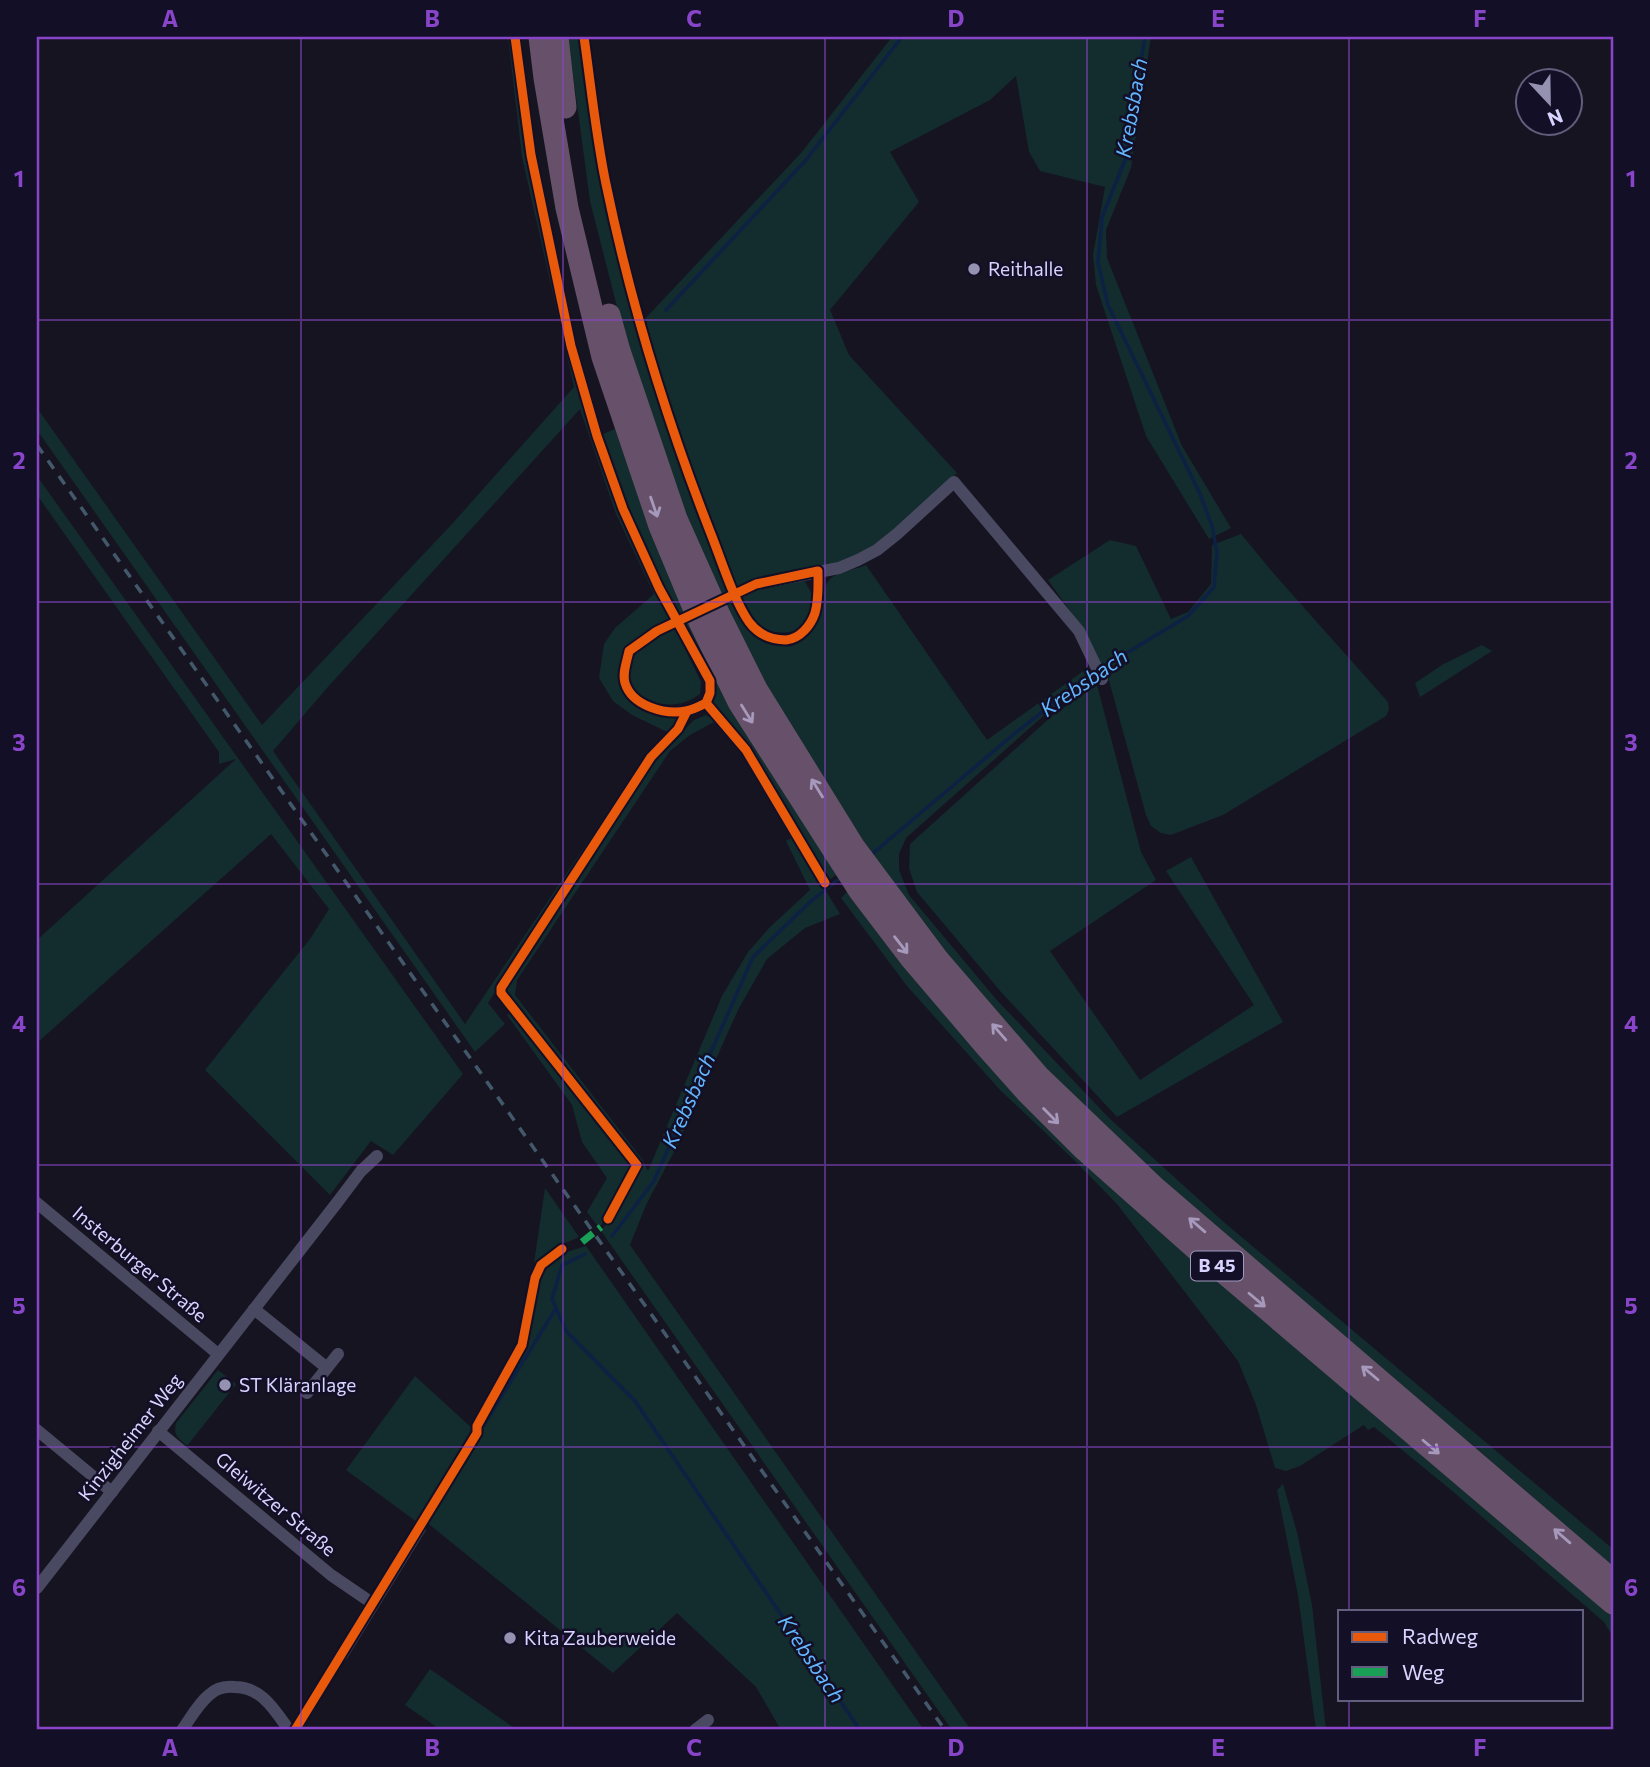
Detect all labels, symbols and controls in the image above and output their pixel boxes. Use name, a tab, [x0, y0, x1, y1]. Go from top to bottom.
text: A	[162, 4, 179, 32]
text: B	[424, 4, 440, 32]
text: C	[686, 4, 702, 32]
text: D	[948, 4, 965, 32]
text: E	[1211, 4, 1225, 32]
text: F	[1473, 4, 1487, 32]
water label: Krebsbach	[1109, 56, 1152, 160]
north arrow	[1514, 66, 1584, 136]
text: N	[1545, 105, 1566, 132]
text: 1	[14, 164, 24, 192]
text: 1	[1626, 164, 1636, 192]
place label: Reithalle	[988, 257, 1063, 280]
marker: Reithalle	[966, 261, 982, 277]
text: 2	[12, 446, 26, 474]
text: 2	[1624, 446, 1638, 474]
one-way arrow	[648, 495, 661, 517]
water label: Krebsbach	[1035, 643, 1132, 721]
one-way arrow	[739, 704, 754, 723]
text: 3	[12, 728, 26, 756]
text: 3	[1624, 728, 1638, 756]
one-way arrow	[810, 779, 824, 799]
one-way arrow	[894, 936, 909, 954]
text: 4	[12, 1009, 26, 1037]
text: 4	[1624, 1009, 1638, 1037]
one-way arrow	[991, 1024, 1007, 1042]
water label: Krebsbach	[656, 1049, 720, 1152]
one-way arrow	[1042, 1108, 1059, 1125]
street label: Insterburger Straße	[68, 1201, 212, 1327]
one-way arrow	[1188, 1217, 1206, 1233]
road number: B 45	[1191, 1252, 1243, 1280]
text: 5	[12, 1291, 26, 1319]
text: 5	[1624, 1291, 1638, 1319]
one-way arrow	[1248, 1292, 1266, 1308]
one-way arrow	[1361, 1365, 1379, 1381]
street label: Kinzigheimer Weg	[73, 1368, 186, 1505]
place label: ST Kläranlage	[239, 1373, 356, 1396]
marker: ST Kläranlage	[217, 1377, 233, 1393]
one-way arrow	[1422, 1439, 1440, 1455]
street label: Gleiwitzer Straße	[212, 1447, 341, 1561]
one-way arrow	[1553, 1528, 1571, 1544]
text: 6	[12, 1573, 26, 1601]
text: 6	[1624, 1573, 1638, 1601]
water label: Krebsbach	[774, 1609, 851, 1707]
legend	[1338, 1610, 1584, 1700]
text: Radweg	[1402, 1623, 1478, 1648]
place label: Kita Zauberweide	[524, 1626, 676, 1649]
marker: Kita Zauberweide	[502, 1630, 518, 1646]
text: Weg	[1402, 1659, 1444, 1684]
text: A	[162, 1733, 179, 1761]
text: B	[424, 1733, 440, 1761]
text: C	[686, 1733, 702, 1761]
text: D	[948, 1733, 965, 1761]
text: E	[1211, 1733, 1225, 1761]
text: F	[1473, 1733, 1487, 1761]

